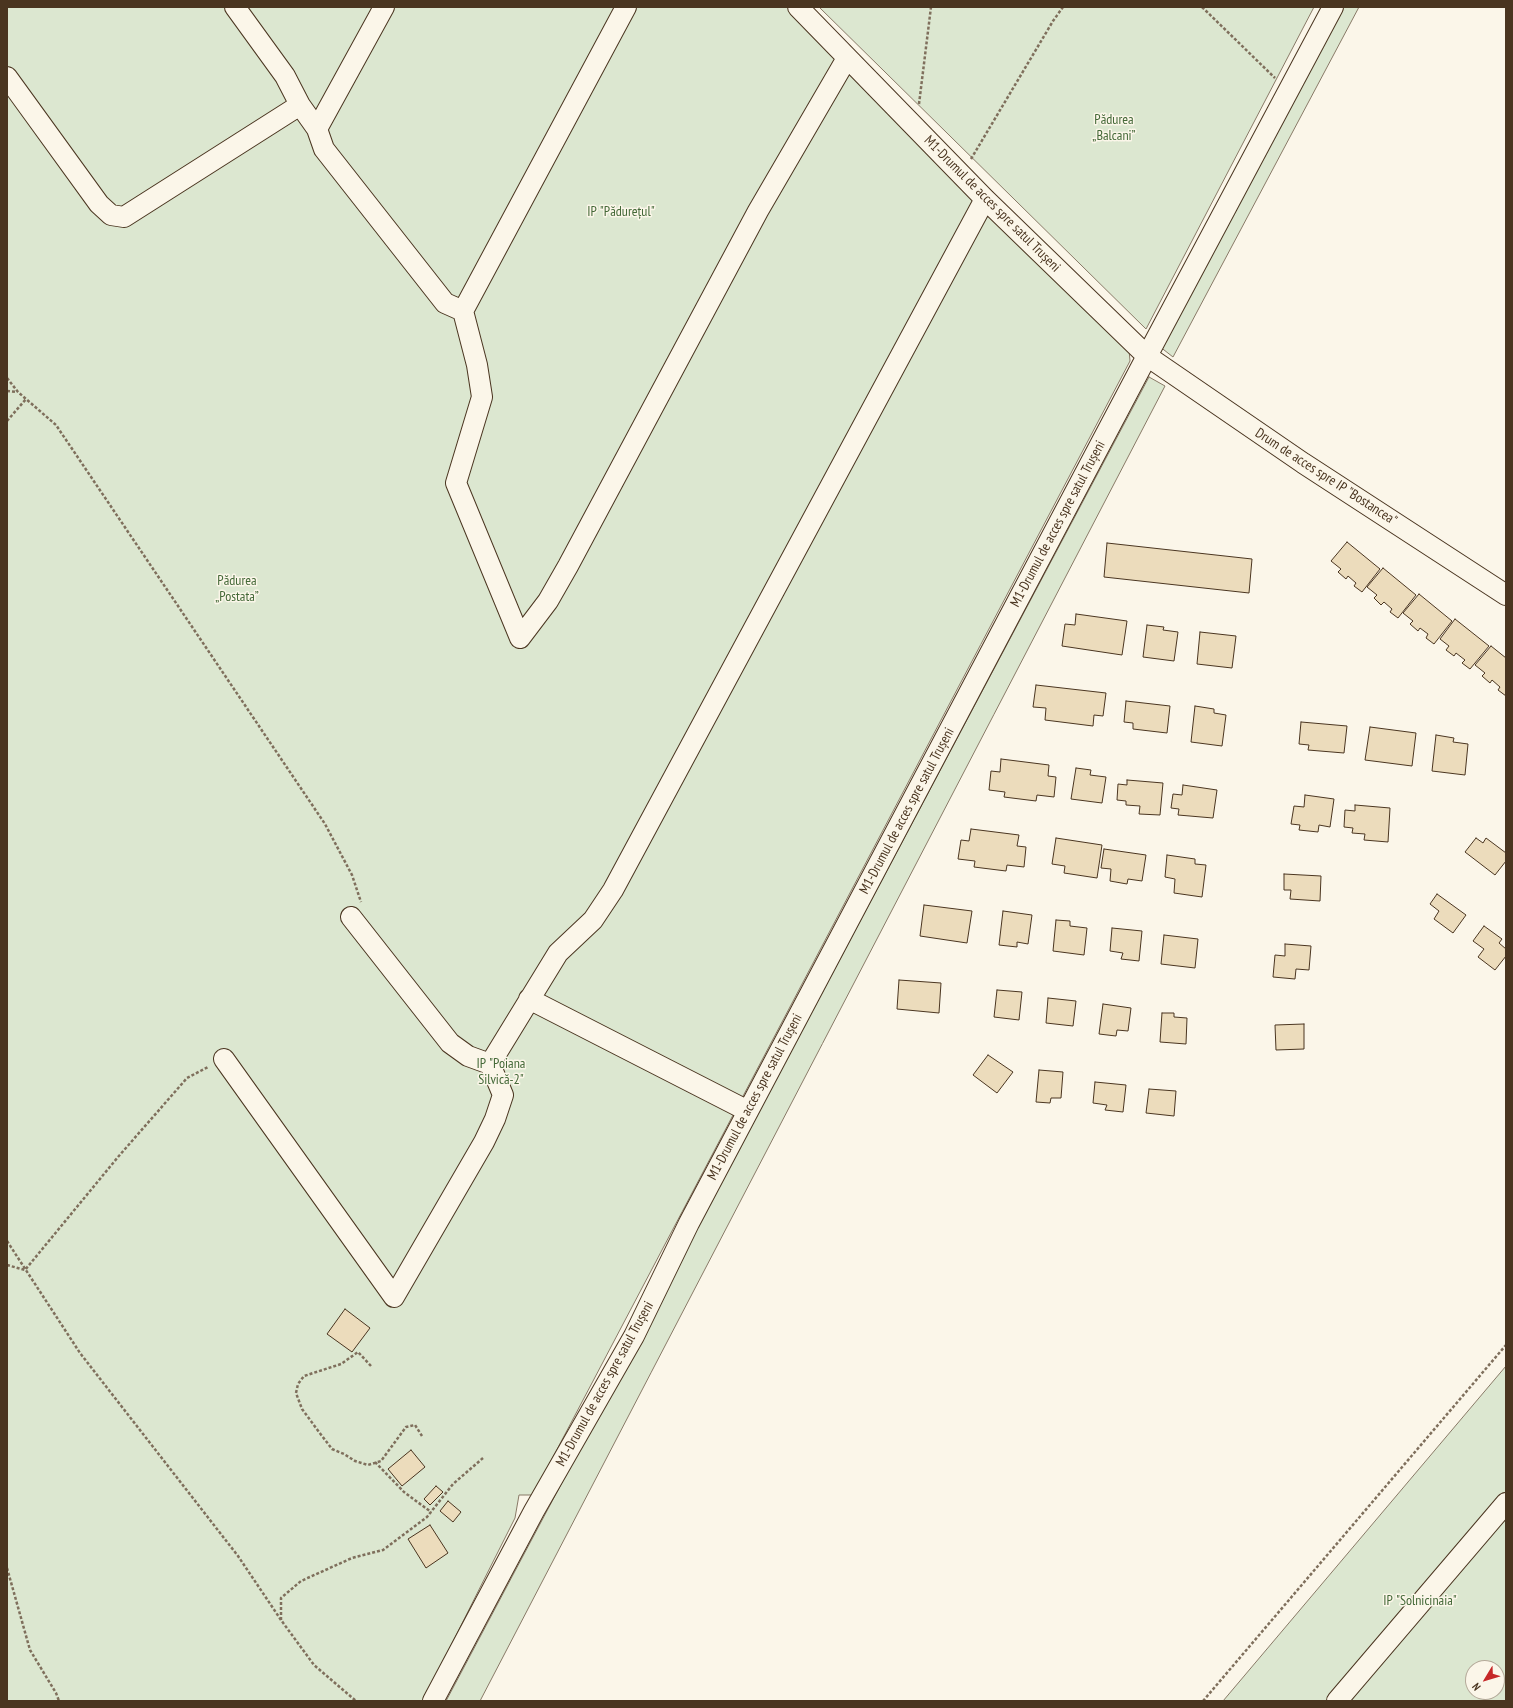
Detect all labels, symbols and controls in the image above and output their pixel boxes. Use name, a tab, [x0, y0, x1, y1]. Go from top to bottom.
park label: Pădurea „Balcani”	[1092, 112, 1136, 144]
street label: M1-Drumul de acces spre satul Trușeni	[920, 132, 1064, 276]
park label: IP "Pădurețul"	[587, 204, 655, 220]
street label: Drum de acces spre IP "Bostancea"	[1252, 425, 1400, 529]
street label: M1-Drumul de acces spre satul Trușeni	[1007, 438, 1109, 610]
park label: Pădurea „Postata”	[215, 573, 259, 606]
street label: M1-Drumul de acces spre satul Trușeni	[856, 725, 958, 897]
street label: M1-Drumul de acces spre satul Trușeni	[704, 1011, 806, 1183]
park label: IP "Poiana Silvică-2"	[477, 1056, 525, 1088]
street label: M1-Drumul de acces spre satul Trușeni	[553, 1299, 657, 1469]
park label: IP "Solnicinaia"	[1383, 1593, 1457, 1609]
north arrow	[1465, 1660, 1505, 1700]
text: N	[1469, 1680, 1484, 1693]

